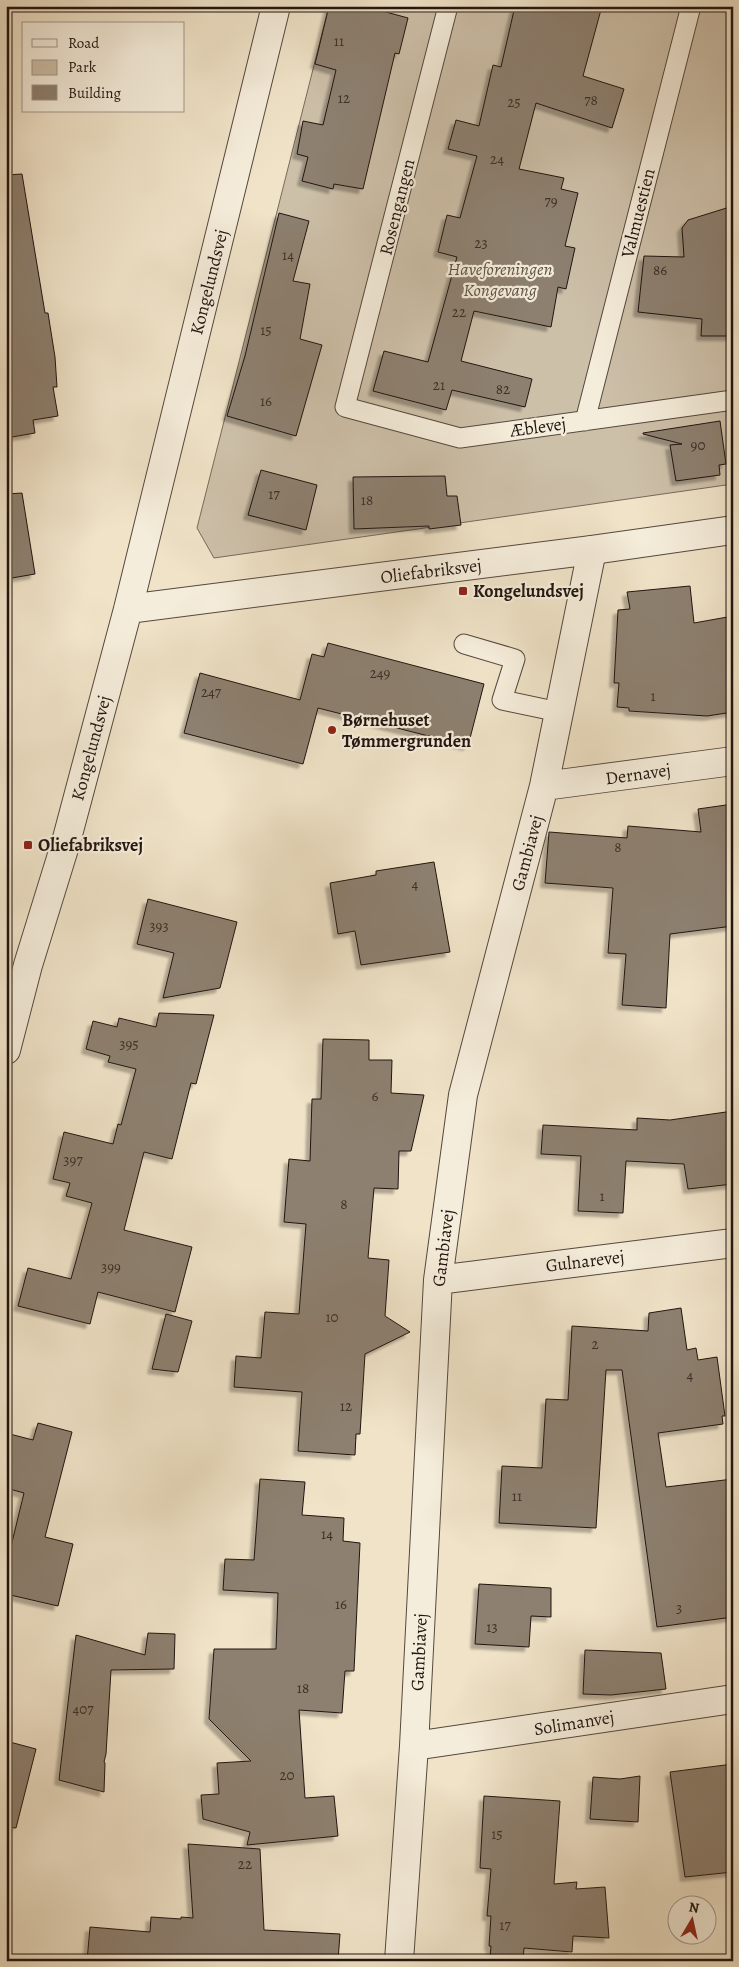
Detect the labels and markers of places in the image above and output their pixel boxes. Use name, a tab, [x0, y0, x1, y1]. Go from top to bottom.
place label: Kongelundsvej	[473, 579, 584, 603]
marker: Kongelundsvej	[457, 585, 469, 597]
place label: Børnehuset Tømmergrunden	[342, 708, 471, 753]
marker: Børnehuset Tømmergrunden	[326, 724, 338, 736]
place label: Oliefabriksvej	[38, 833, 143, 857]
marker: Oliefabriksvej	[22, 839, 34, 851]

